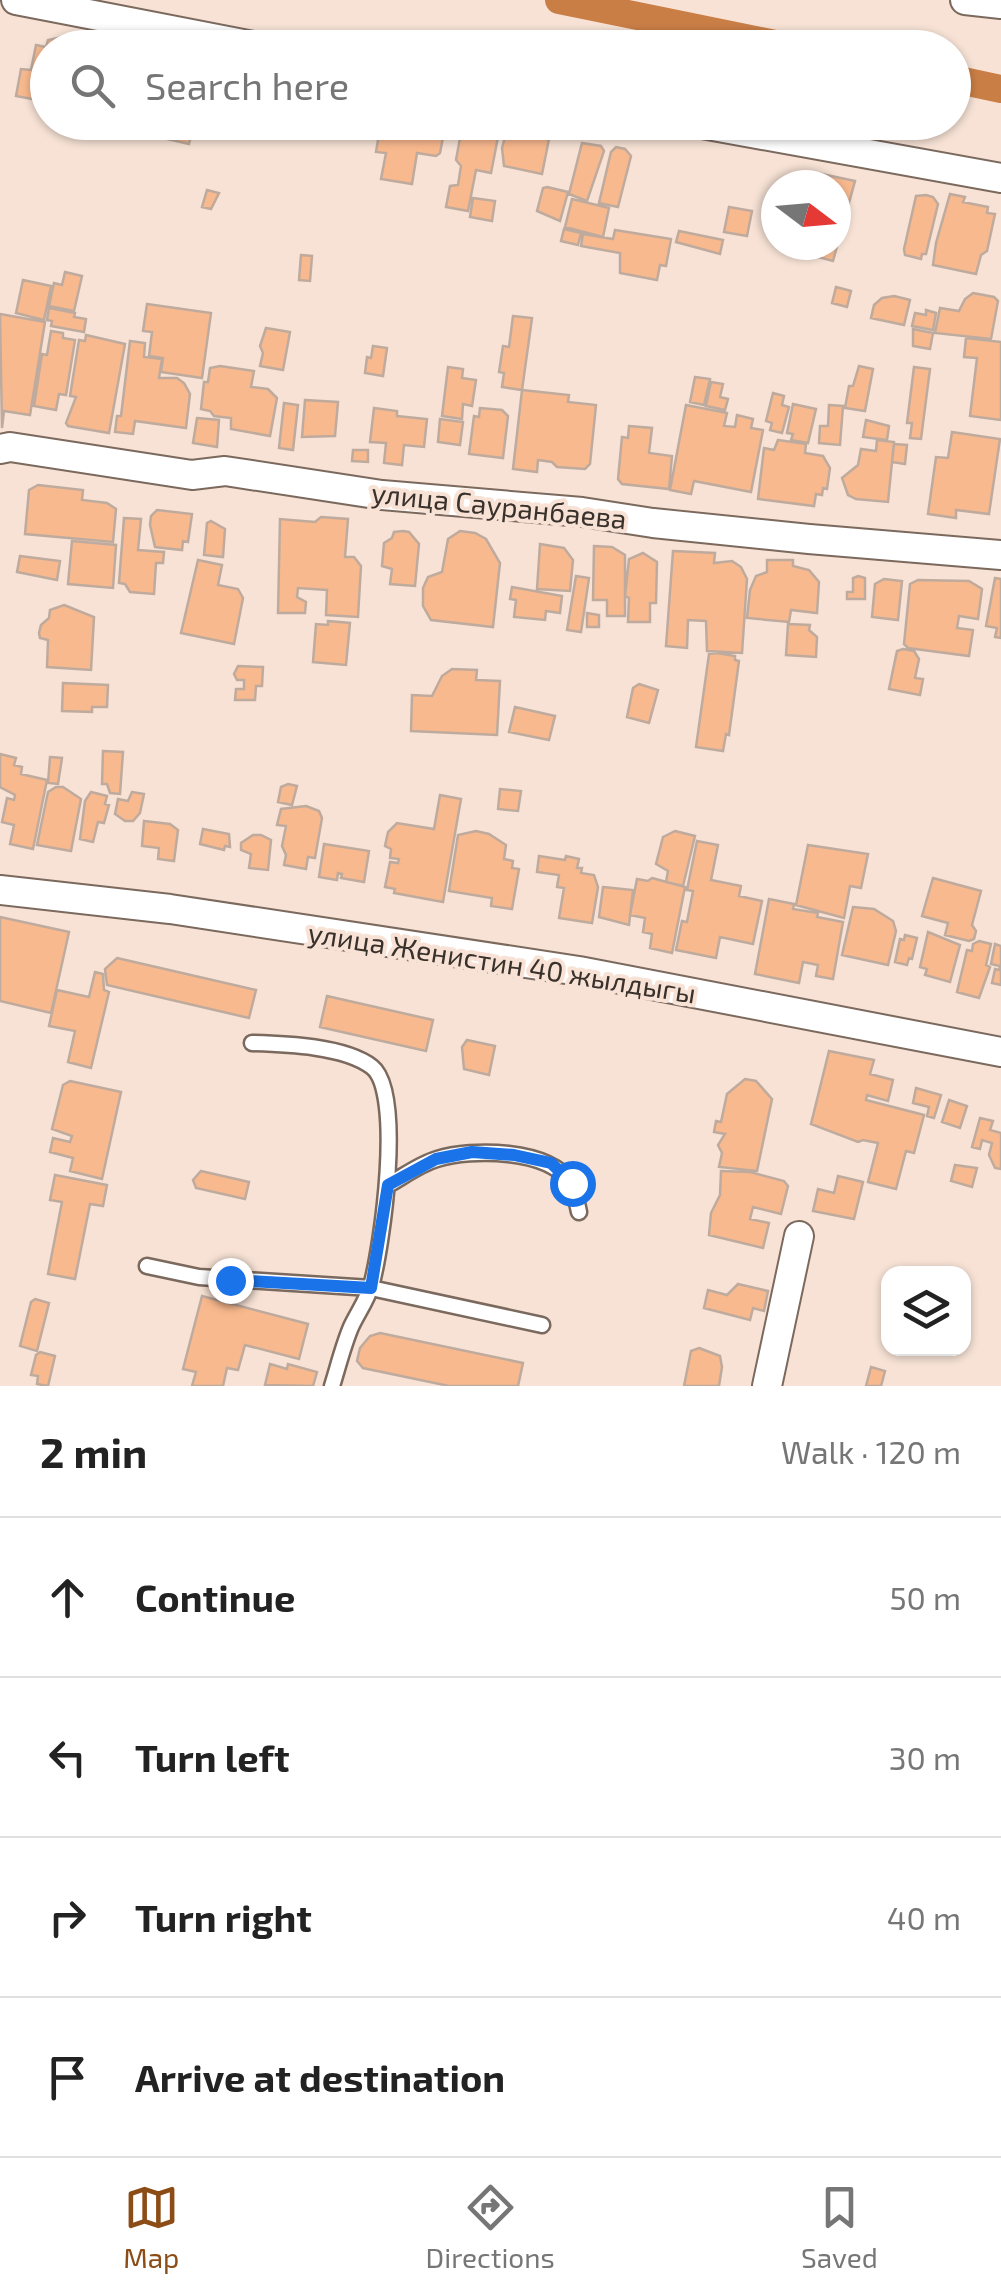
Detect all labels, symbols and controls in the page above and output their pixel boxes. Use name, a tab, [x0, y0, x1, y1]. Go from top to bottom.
search box	[30, 30, 971, 140]
icon: search	[65, 58, 120, 113]
text: Search here	[145, 62, 349, 108]
north arrow	[761, 170, 851, 260]
street label: улица Сауранбаева	[370, 475, 628, 535]
street label: улица Женистин 40 жылдыгы	[306, 915, 698, 1009]
route start	[550, 1161, 596, 1207]
route end	[208, 1258, 254, 1304]
map controls	[881, 1266, 971, 1356]
button: layers	[881, 1266, 971, 1356]
text: 2 min	[40, 1426, 147, 1476]
text: Walk · 120 m	[781, 1432, 961, 1470]
icon: ahead	[40, 1570, 95, 1625]
text: Continue	[135, 1574, 295, 1620]
text: 50 m	[889, 1578, 961, 1616]
icon: left	[40, 1730, 95, 1785]
text: Turn left	[135, 1734, 290, 1780]
text: 30 m	[889, 1738, 961, 1776]
icon: right	[40, 1890, 95, 1945]
text: Turn right	[135, 1894, 312, 1940]
text: 40 m	[887, 1898, 961, 1936]
icon: arrive	[40, 2050, 95, 2105]
text: Arrive at destination	[135, 2054, 505, 2100]
tab: Map	[123, 2180, 179, 2274]
tab: Directions	[426, 2180, 555, 2274]
tab: Saved	[801, 2180, 878, 2274]

